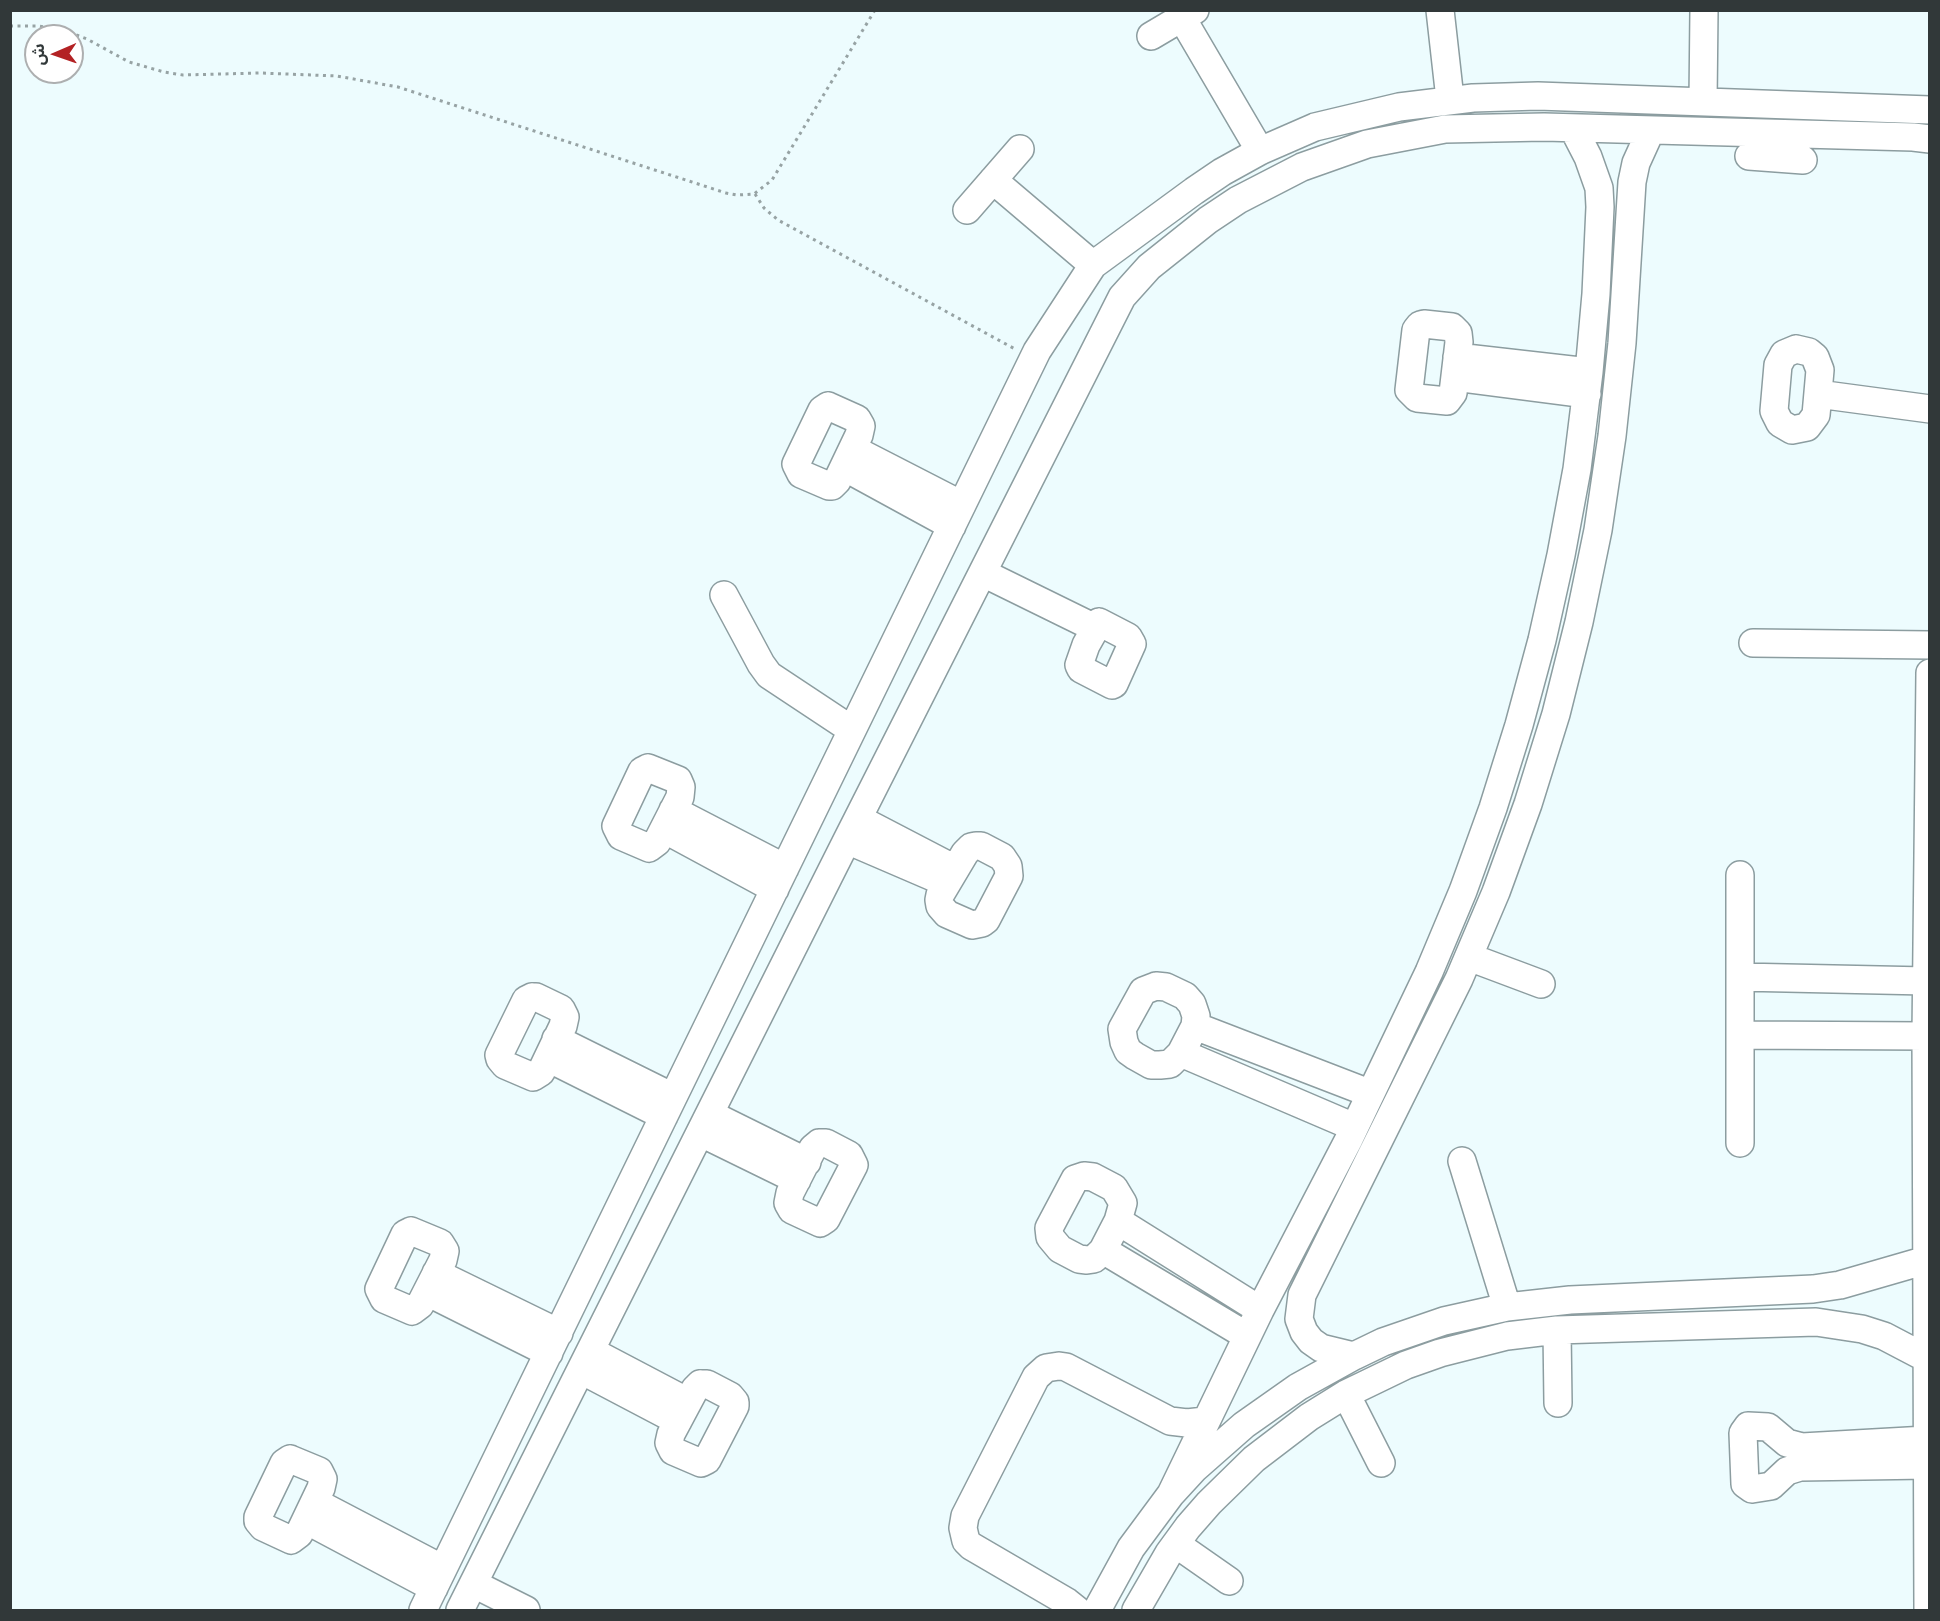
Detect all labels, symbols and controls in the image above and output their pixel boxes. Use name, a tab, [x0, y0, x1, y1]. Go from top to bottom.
north arrow	[24, 24, 84, 84]
text: ش	[27, 43, 49, 66]

